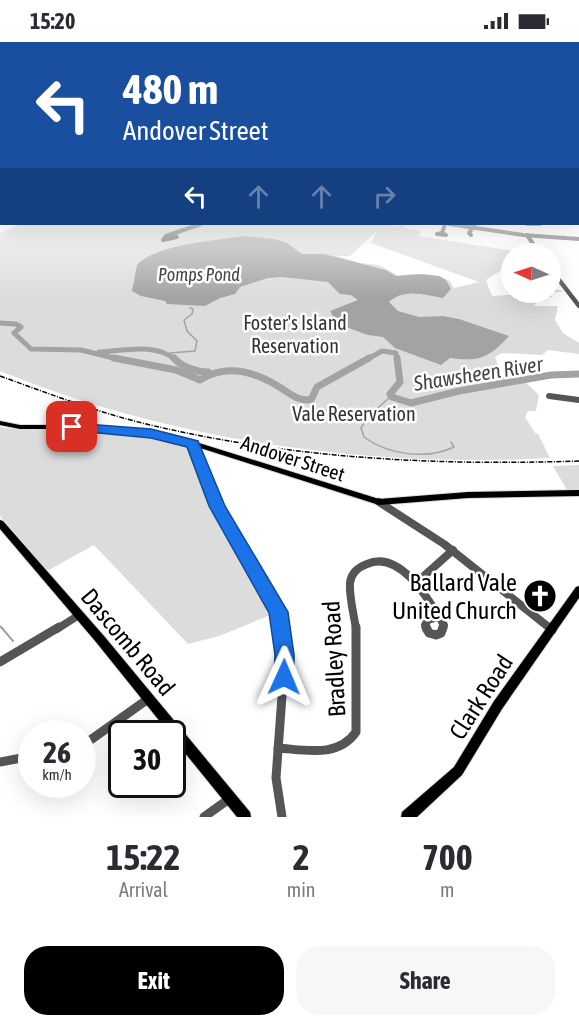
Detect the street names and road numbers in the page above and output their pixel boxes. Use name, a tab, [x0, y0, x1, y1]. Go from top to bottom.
street label: Andover Street	[238, 430, 348, 486]
street label: Dascomb Road	[76, 583, 180, 701]
street label: Bradley Road	[317, 600, 351, 718]
street label: Clark Road	[444, 650, 518, 744]

